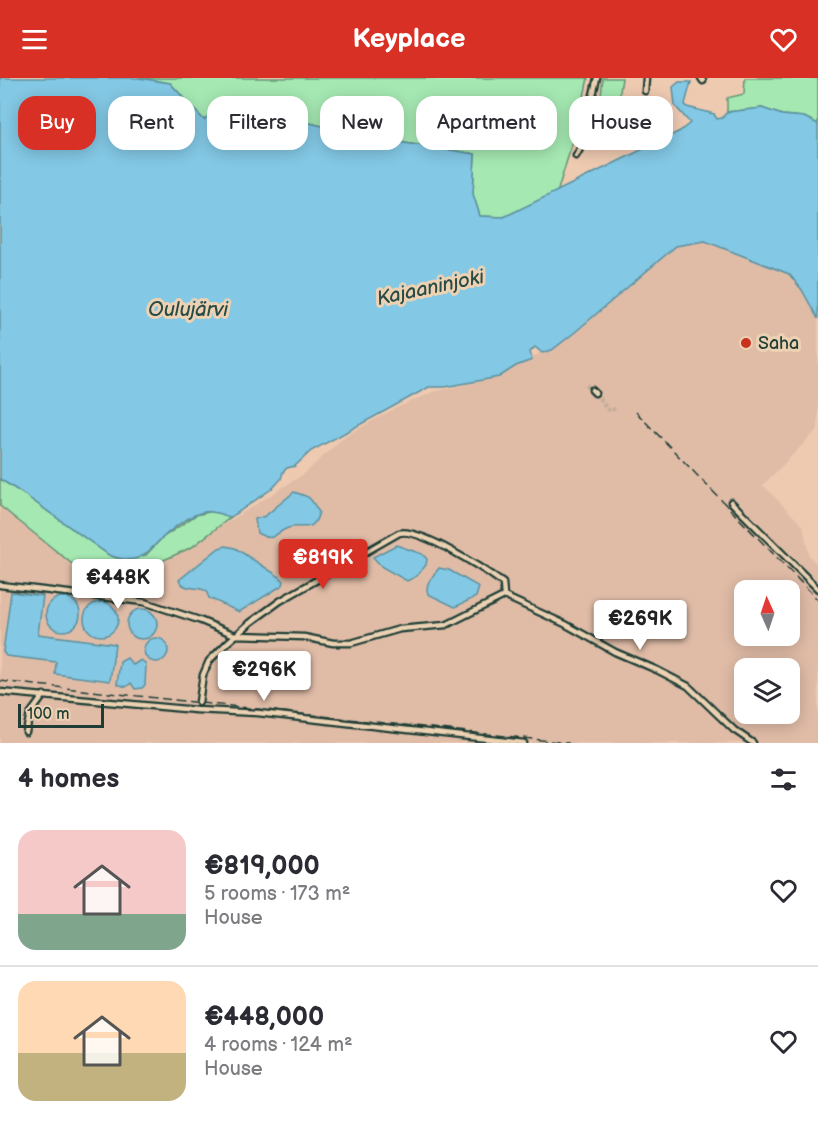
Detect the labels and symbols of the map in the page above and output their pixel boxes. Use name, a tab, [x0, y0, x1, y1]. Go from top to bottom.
water label: Kajaaninjoki	[374, 265, 487, 311]
water label: Oulujärvi	[148, 298, 229, 322]
place label: Saha	[758, 333, 799, 354]
marker: Saha	[739, 336, 753, 350]
pin: €819K	[281, 539, 365, 590]
pin: €448K	[76, 559, 160, 610]
north arrow	[734, 580, 800, 646]
pin: €269K	[598, 600, 682, 651]
pin: €296K	[222, 651, 306, 702]
scale bar	[18, 701, 104, 728]

